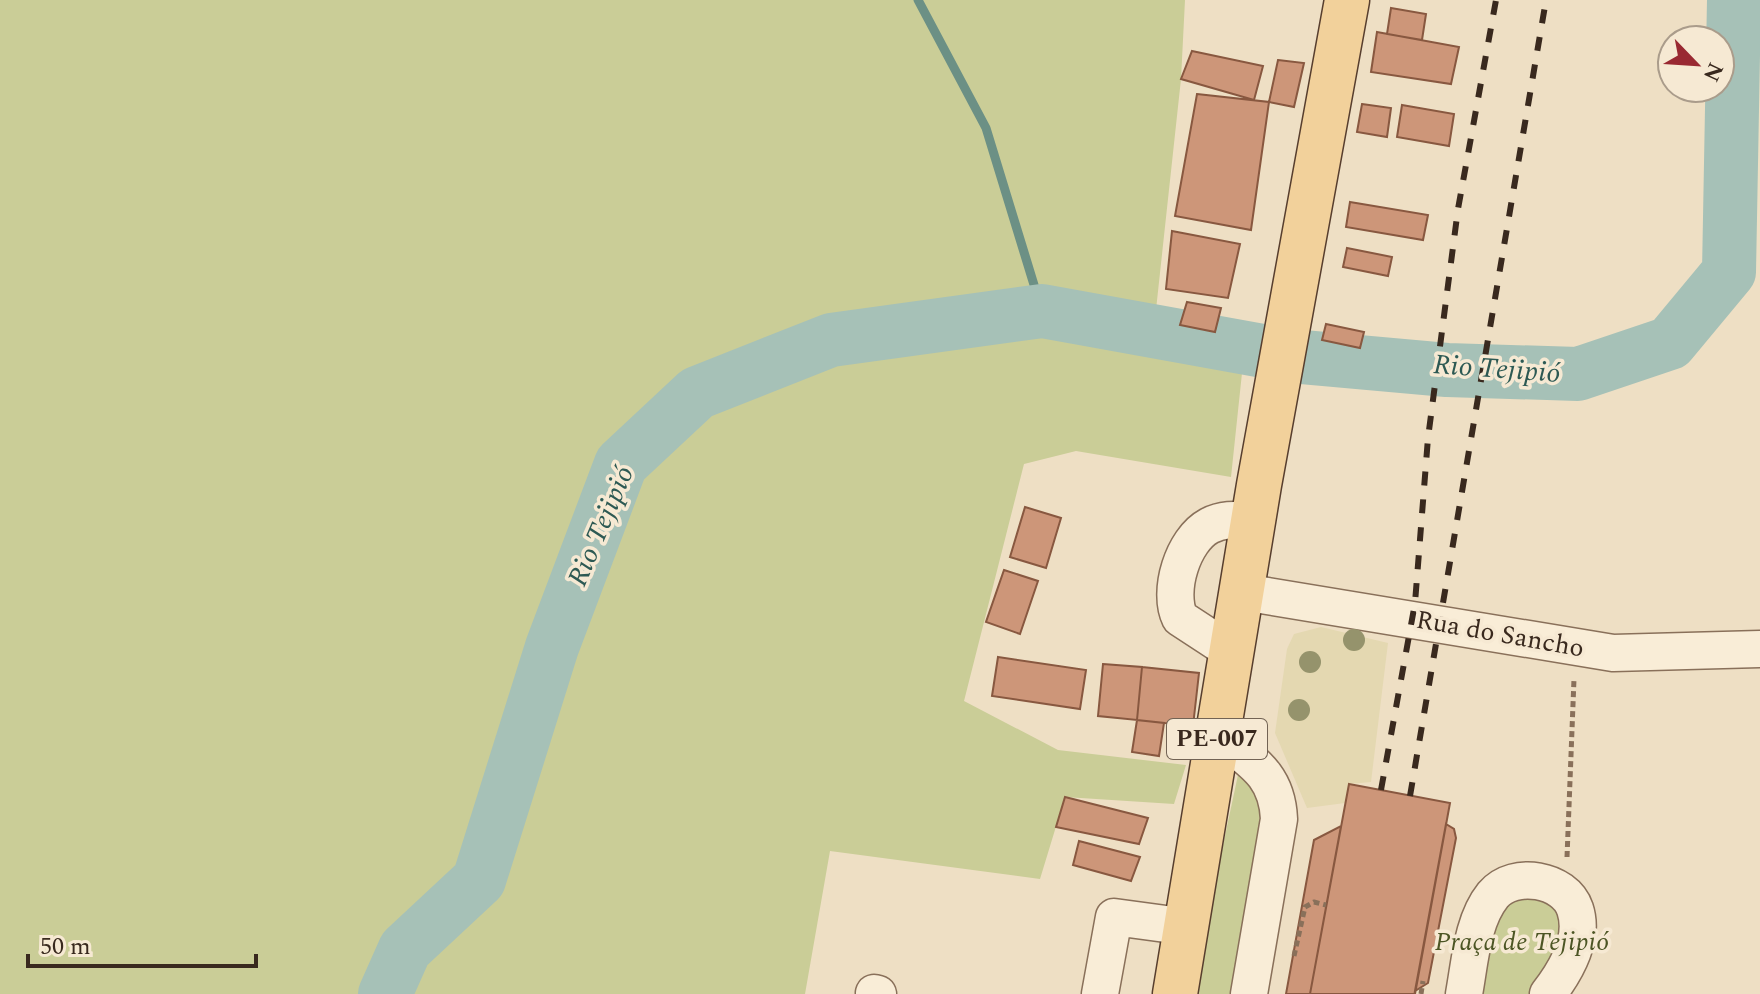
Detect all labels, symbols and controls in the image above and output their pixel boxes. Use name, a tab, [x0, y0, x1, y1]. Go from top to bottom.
north arrow	[1656, 24, 1736, 104]
text: N	[1694, 57, 1732, 87]
water label: Rio Tejipió	[1432, 343, 1562, 395]
water label: Rio Tejipió	[556, 459, 646, 593]
street label: Rua do Sancho	[1413, 600, 1587, 668]
road number: PE-007	[1167, 719, 1267, 759]
scale bar	[28, 918, 256, 968]
park label: Praça de Tejipió	[1435, 922, 1609, 962]
text: 50 m	[40, 929, 91, 965]

